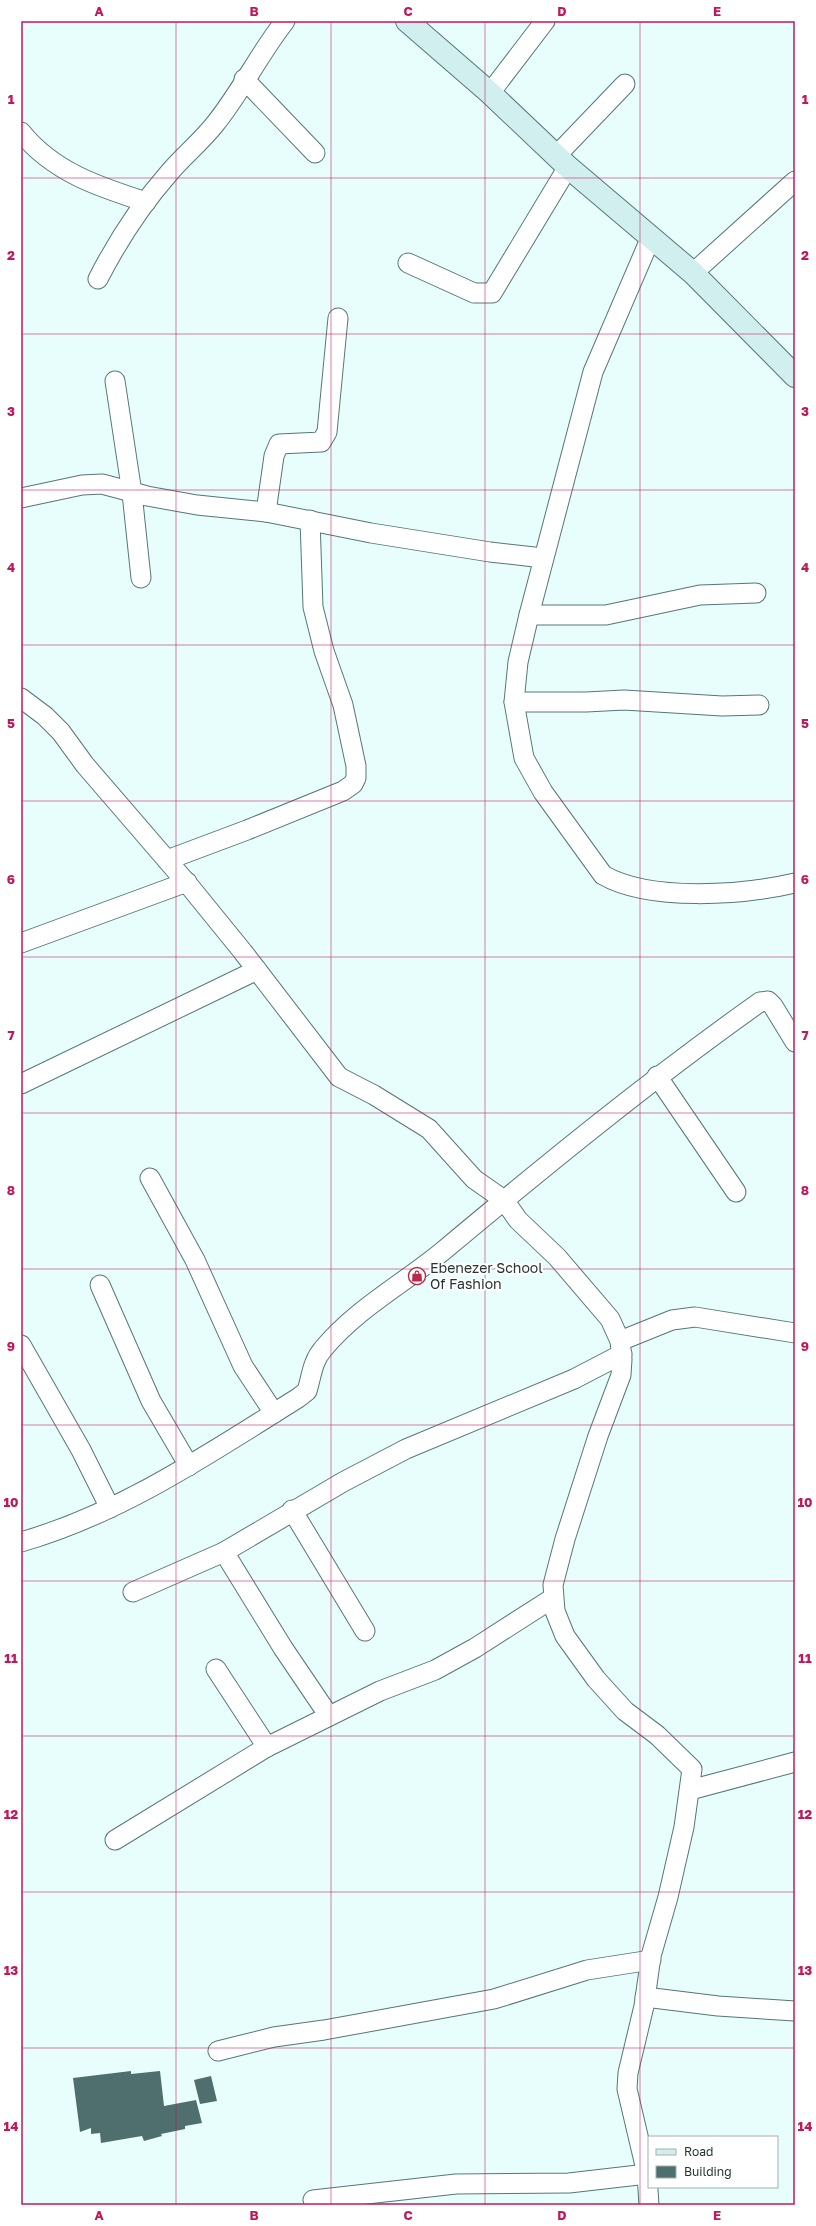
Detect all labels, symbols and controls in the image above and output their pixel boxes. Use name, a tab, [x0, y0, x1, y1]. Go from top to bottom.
text: A	[94, 3, 104, 19]
text: B	[249, 3, 259, 19]
text: C	[403, 3, 413, 19]
text: D	[557, 3, 567, 19]
text: E	[713, 3, 721, 19]
text: 1	[8, 91, 15, 107]
text: 1	[802, 91, 809, 107]
text: 2	[7, 247, 15, 263]
text: 2	[801, 247, 809, 263]
text: 3	[7, 403, 15, 419]
text: 3	[801, 403, 809, 419]
text: 4	[7, 559, 15, 575]
text: 4	[801, 559, 809, 575]
text: 5	[7, 715, 15, 731]
text: 5	[801, 715, 809, 731]
text: 6	[7, 871, 15, 887]
text: 6	[801, 871, 809, 887]
text: 7	[7, 1027, 15, 1043]
text: 7	[801, 1027, 809, 1043]
text: 8	[7, 1182, 15, 1198]
text: 8	[801, 1182, 809, 1198]
place label: Ebenezer School Of Fashion	[430, 1259, 543, 1292]
shop icon: Ebenezer School Of Fashion	[407, 1266, 427, 1286]
text: 9	[7, 1338, 15, 1354]
text: 9	[801, 1338, 809, 1354]
text: 10	[3, 1494, 19, 1510]
text: 10	[797, 1494, 813, 1510]
text: 11	[4, 1650, 18, 1666]
text: 11	[798, 1650, 812, 1666]
text: 12	[4, 1806, 18, 1822]
text: 12	[798, 1806, 812, 1822]
text: 13	[4, 1962, 18, 1978]
text: 13	[798, 1962, 812, 1978]
text: 14	[4, 2118, 18, 2134]
text: 14	[798, 2118, 812, 2134]
legend	[648, 2136, 778, 2188]
text: Road	[684, 2144, 713, 2159]
text: Building	[684, 2164, 732, 2179]
text: A	[94, 2207, 104, 2223]
text: B	[249, 2207, 259, 2223]
text: C	[403, 2207, 413, 2223]
text: D	[557, 2207, 567, 2223]
text: E	[713, 2207, 721, 2223]

